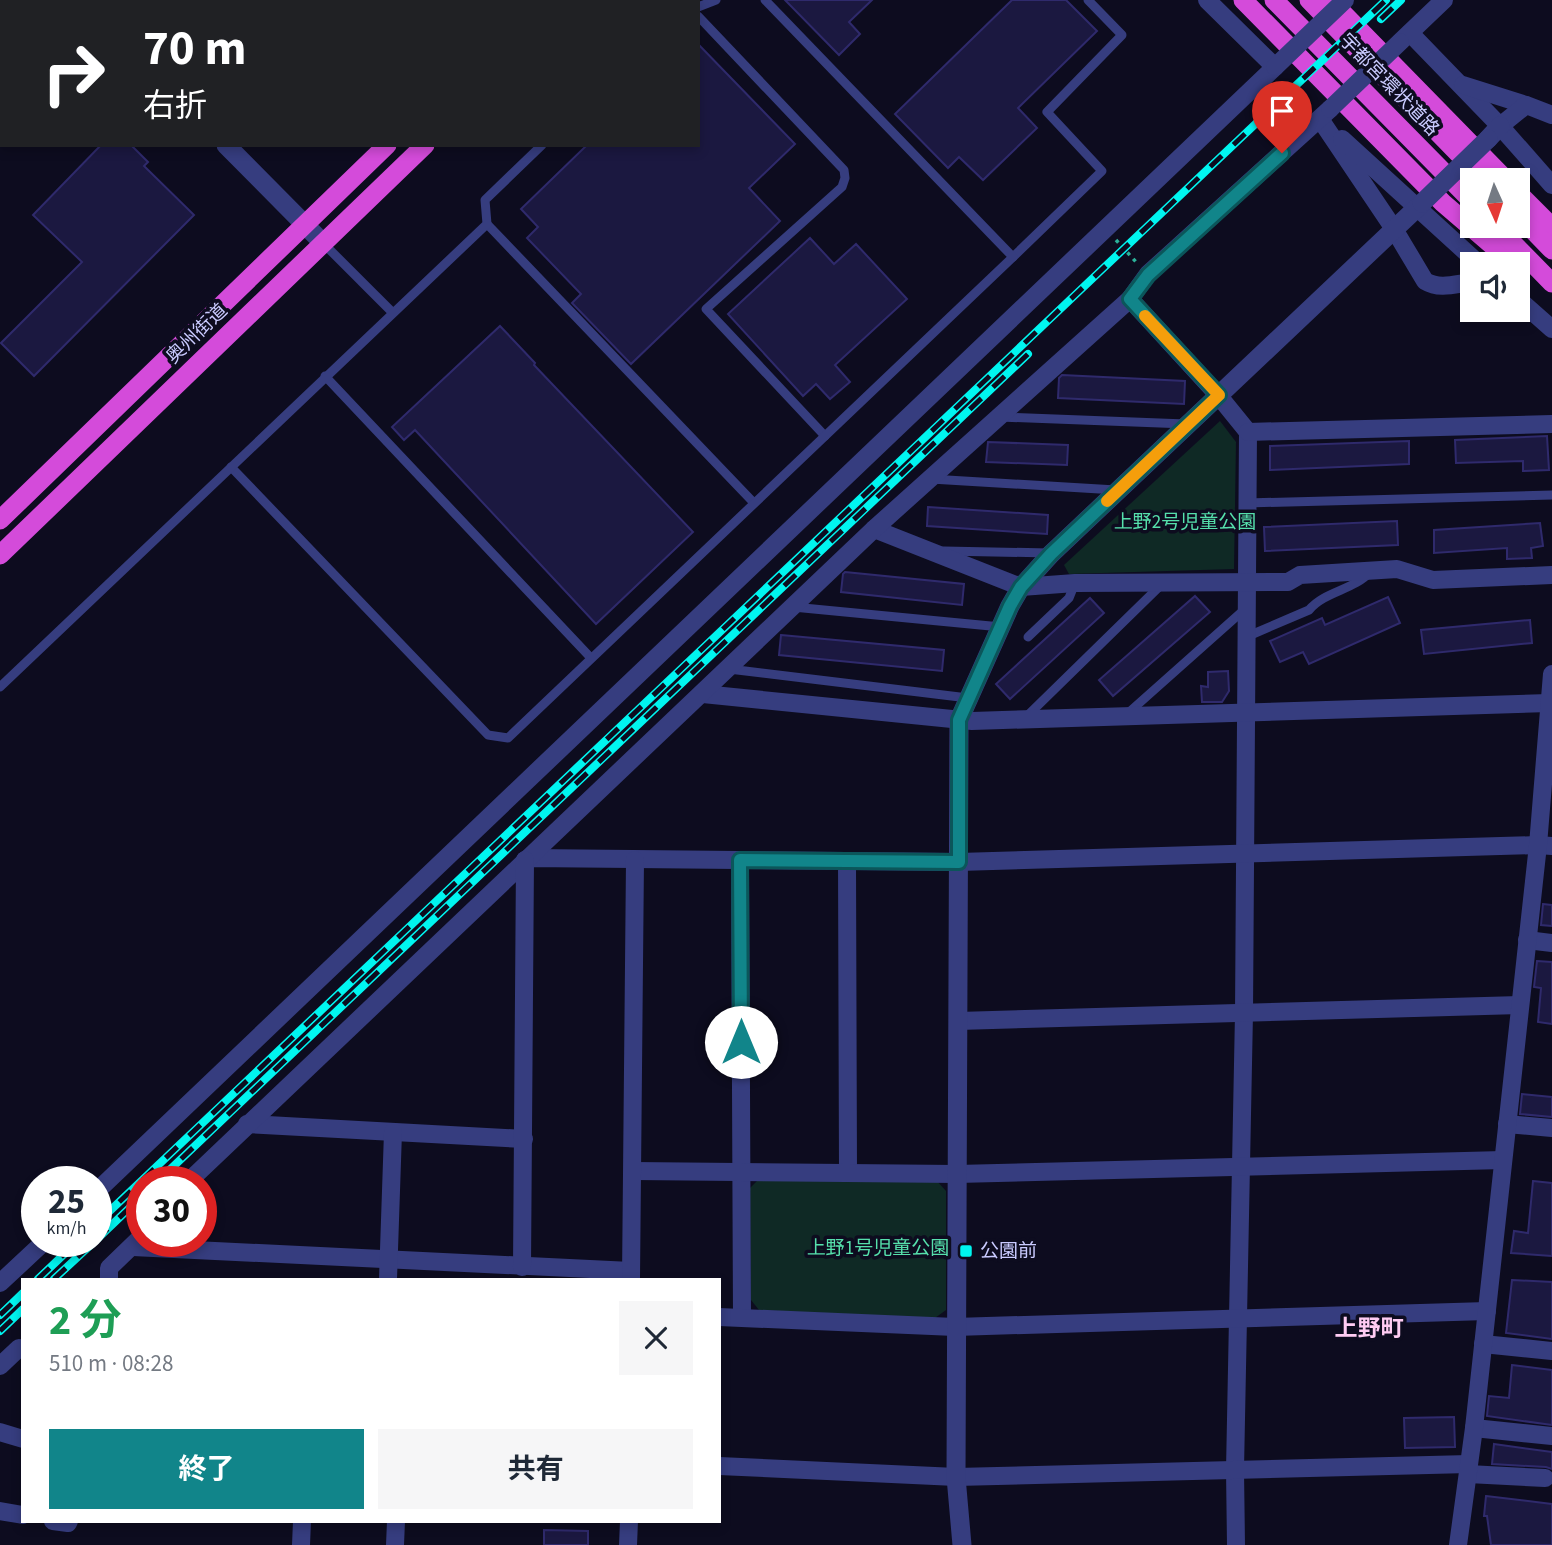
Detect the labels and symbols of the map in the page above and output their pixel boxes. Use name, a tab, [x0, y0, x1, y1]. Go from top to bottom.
street label: 宇都宮環状道路	[1333, 28, 1445, 142]
pin	[1252, 81, 1312, 153]
north arrow	[1460, 168, 1530, 238]
street label: 奥州街道	[160, 298, 234, 370]
park label: 上野2号児童公園	[1114, 509, 1256, 536]
position arrow	[704, 1005, 778, 1079]
speed limit sign: 30	[126, 1166, 217, 1257]
park label: 上野1号児童公園	[807, 1235, 949, 1262]
place label: 公園前	[980, 1238, 1037, 1265]
marker: 公園前	[958, 1243, 974, 1259]
district label: 上野町	[1335, 1312, 1404, 1345]

